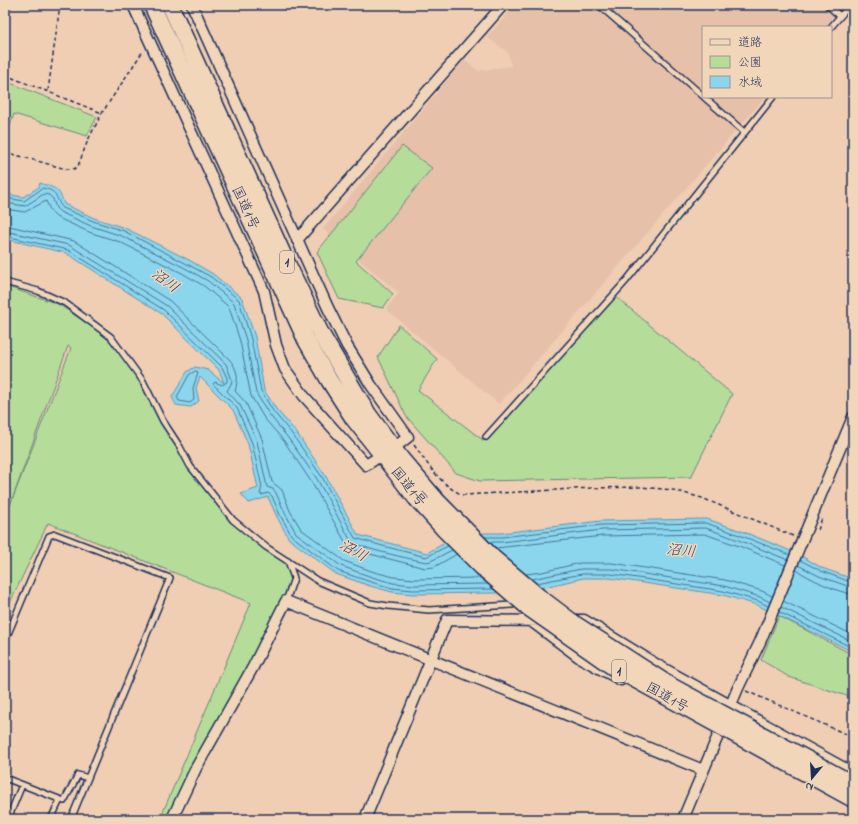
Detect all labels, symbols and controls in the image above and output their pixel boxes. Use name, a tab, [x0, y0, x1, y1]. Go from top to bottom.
legend	[702, 26, 832, 98]
text: 道路	[738, 34, 762, 52]
text: 公園	[738, 54, 762, 72]
text: 水域	[738, 74, 762, 92]
street label: 国道1号	[226, 183, 264, 233]
road number: 1	[280, 251, 294, 273]
water label: 沼川	[146, 263, 184, 299]
street label: 国道1号	[385, 462, 431, 512]
water label: 沼川	[335, 534, 371, 568]
water label: 沼川	[665, 538, 697, 564]
road number: 1	[612, 660, 626, 682]
street label: 国道1号	[642, 678, 692, 718]
north arrow	[792, 758, 832, 798]
text: N	[803, 778, 815, 795]

